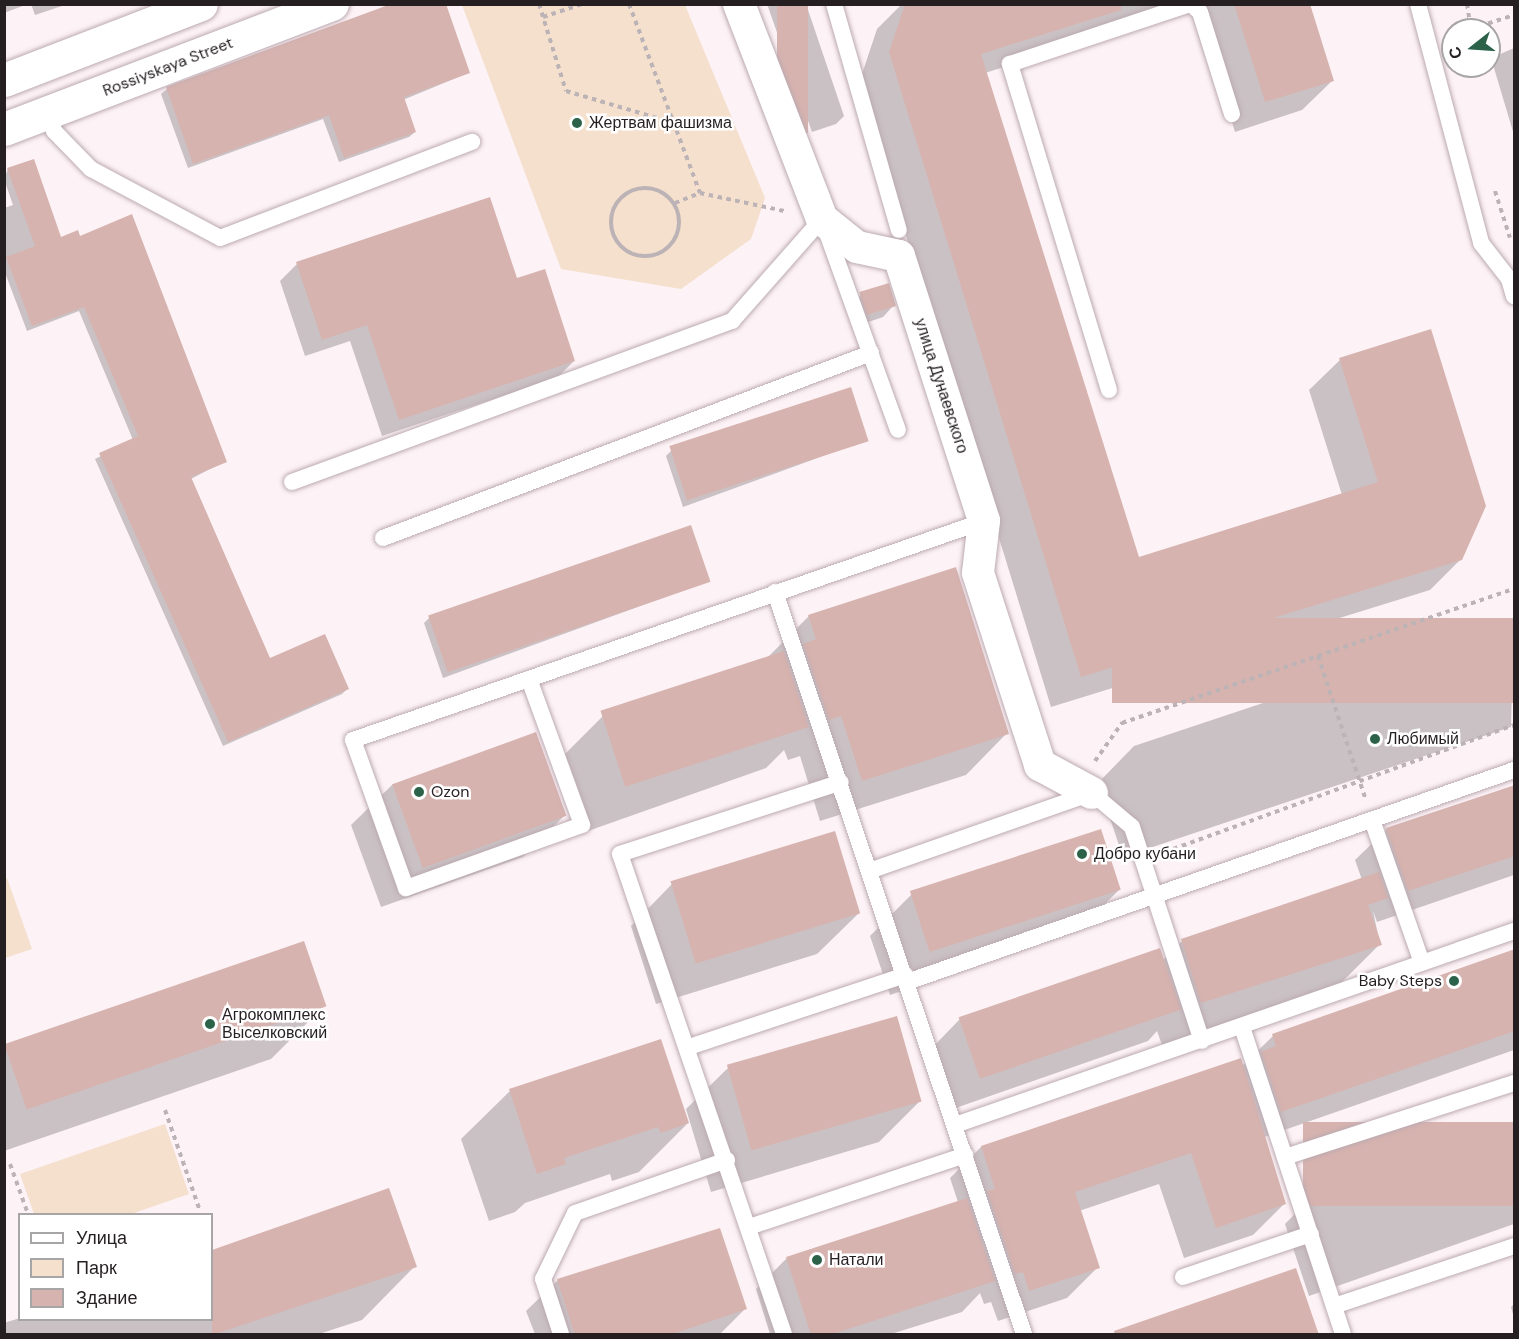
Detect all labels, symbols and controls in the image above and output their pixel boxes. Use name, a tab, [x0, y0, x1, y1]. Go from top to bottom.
north arrow	[1441, 18, 1501, 78]
street label: Rossiyskaya Street	[100, 33, 236, 101]
text: С	[1443, 44, 1467, 61]
place label: Жертвам фашизма	[589, 113, 732, 133]
marker: Жертвам фашизма	[570, 116, 584, 130]
street label: улица Дунаевского	[910, 316, 972, 456]
place label: Любимый	[1387, 729, 1459, 749]
marker: Любимый	[1368, 732, 1382, 746]
place label: Ozon	[431, 782, 469, 802]
marker: Ozon	[412, 785, 426, 799]
place label: Добро кубани	[1094, 844, 1196, 864]
marker: Добро кубани	[1075, 847, 1089, 861]
place label: Baby Steps	[1359, 971, 1442, 991]
marker: Baby Steps	[1447, 974, 1461, 988]
place label: Агрокомплекс Выселковский	[222, 1005, 327, 1043]
marker: Агрокомплекс Выселковский	[203, 1017, 217, 1031]
legend	[18, 1213, 213, 1321]
text: Улица	[76, 1226, 127, 1250]
place label: Натали	[829, 1250, 883, 1270]
marker: Натали	[810, 1253, 824, 1267]
text: Парк	[76, 1256, 117, 1280]
text: Здание	[76, 1286, 137, 1310]

